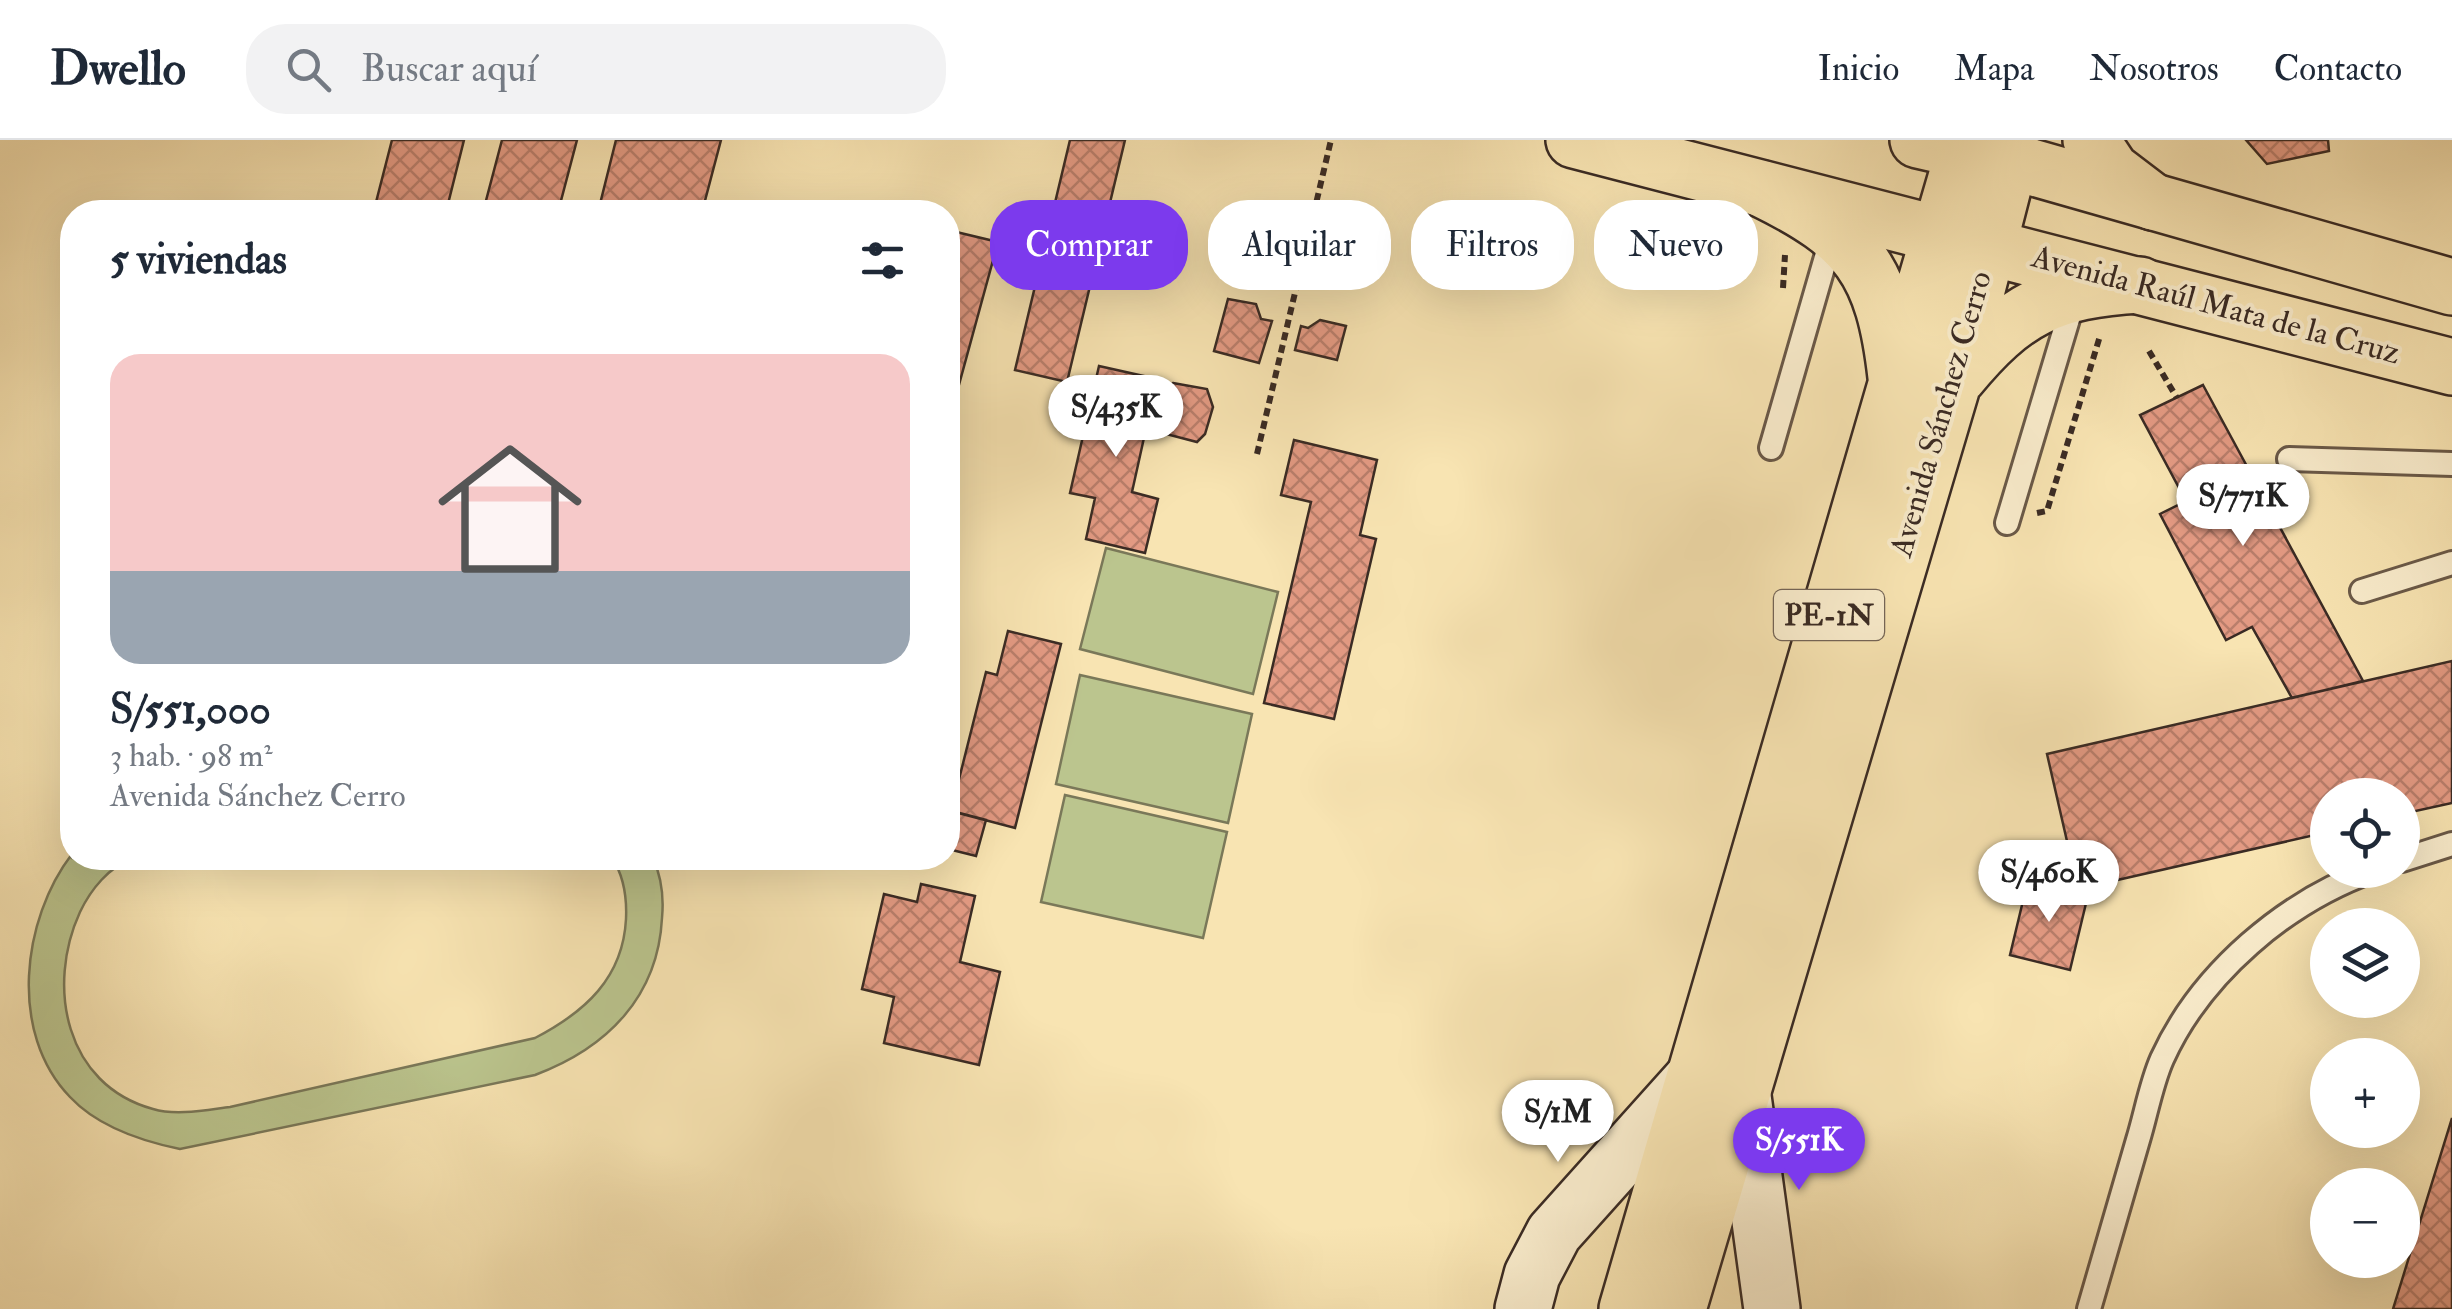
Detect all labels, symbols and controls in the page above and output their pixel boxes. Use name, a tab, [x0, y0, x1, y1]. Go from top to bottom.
search box	[246, 24, 946, 114]
text: Dwello	[50, 39, 186, 99]
icon: search	[281, 42, 336, 97]
text: Buscar aquí	[361, 45, 537, 93]
text: Inicio	[1818, 47, 1899, 91]
text: Mapa	[1954, 47, 2034, 91]
text: Nosotros	[2089, 47, 2219, 91]
text: Contacto	[2274, 47, 2402, 91]
chip: Comprar	[990, 200, 1188, 290]
chip: Alquilar	[1208, 200, 1391, 290]
chip: Filtros	[1411, 200, 1574, 290]
chip: Nuevo	[1594, 200, 1758, 290]
icon: filters	[855, 233, 910, 288]
text: 5 viviendas	[110, 234, 287, 286]
street label: Avenida Raúl Mata de la Cruz	[2026, 236, 2405, 373]
street label: Avenida Sánchez Cerro	[1881, 266, 2001, 563]
pin: S/435K	[1035, 375, 1197, 460]
text: S/435K	[1070, 387, 1162, 427]
icon: home	[420, 419, 600, 599]
pin: S/771K	[2162, 464, 2324, 549]
text: S/771K	[2198, 476, 2288, 516]
road number: PE-1N	[1774, 590, 1884, 640]
text: S/551,000	[110, 684, 271, 736]
text: 3 hab. · 98 m²	[110, 736, 273, 776]
text: Avenida Sánchez Cerro	[110, 776, 406, 816]
map controls	[2310, 778, 2420, 1278]
button: locate	[2310, 778, 2420, 888]
pin: S/460K	[1968, 840, 2130, 925]
text: S/460K	[2000, 852, 2098, 892]
button: layers	[2310, 908, 2420, 1018]
button: +	[2310, 1038, 2420, 1148]
pin: S/1M	[1499, 1080, 1617, 1165]
text: S/1M	[1524, 1092, 1592, 1132]
pin: S/551K	[1718, 1108, 1880, 1193]
text: S/551K	[1755, 1120, 1843, 1160]
button: −	[2310, 1168, 2420, 1278]

